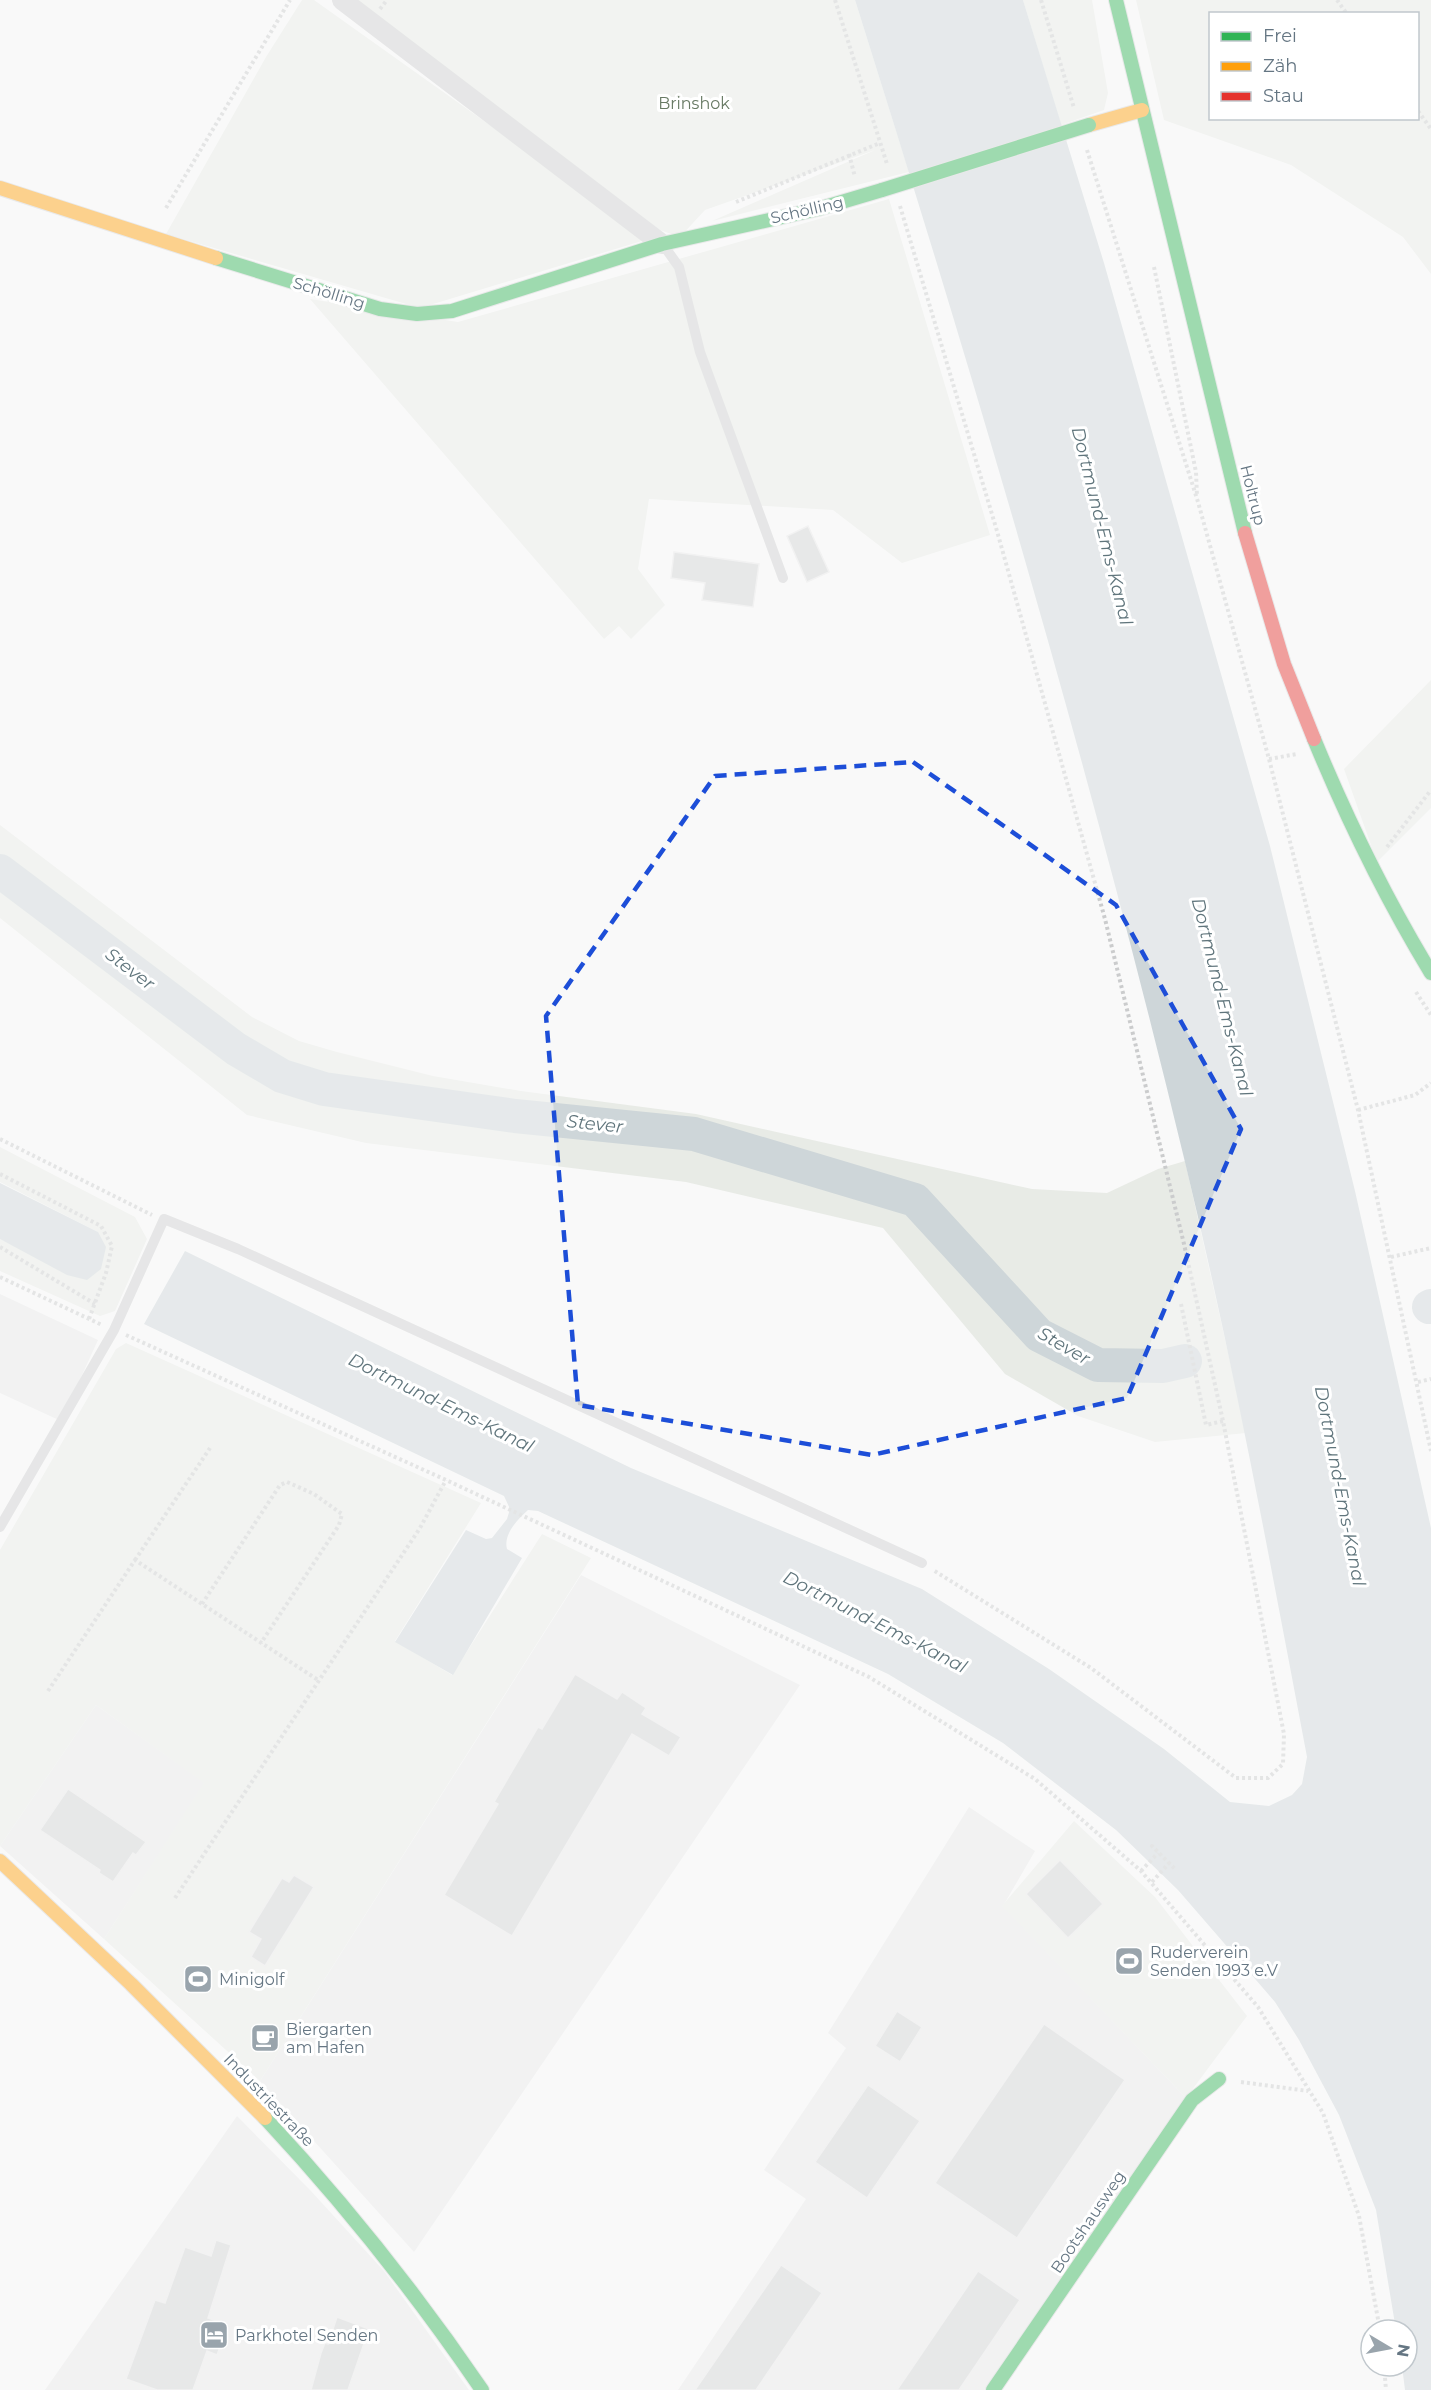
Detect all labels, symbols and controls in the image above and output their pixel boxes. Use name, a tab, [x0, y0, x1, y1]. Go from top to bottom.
legend	[1209, 12, 1419, 120]
text: Frei	[1263, 25, 1297, 47]
text: Zäh	[1263, 55, 1298, 77]
text: Stau	[1263, 85, 1304, 107]
park label: Brinshok	[658, 94, 730, 113]
street label: Schölling	[769, 192, 845, 228]
street label: Schölling	[291, 273, 367, 313]
water label: Dortmund-Ems-Kanal	[1067, 425, 1137, 628]
street label: Holtrup	[1236, 463, 1270, 527]
water label: Dortmund-Ems-Kanal	[1187, 896, 1257, 1099]
water label: Stever	[101, 943, 160, 995]
water label: Stever	[566, 1110, 625, 1138]
water label: Stever	[1034, 1322, 1095, 1370]
water label: Dortmund-Ems-Kanal	[345, 1349, 537, 1458]
water label: Dortmund-Ems-Kanal	[1310, 1384, 1370, 1588]
water label: Dortmund-Ems-Kanal	[779, 1566, 971, 1678]
place label: Ruderverein Senden 1993 e.V	[1150, 1943, 1279, 1980]
sports icon: Ruderverein Senden 1993 e.V	[1113, 1945, 1145, 1977]
sports icon: Minigolf	[182, 1963, 214, 1995]
place label: Minigolf	[219, 1970, 285, 1989]
place label: Biergarten am Hafen	[286, 2020, 372, 2057]
cafe icon: Biergarten am Hafen	[249, 2022, 281, 2054]
street label: Industriestraße	[220, 2050, 318, 2150]
street label: Bootshausweg	[1047, 2167, 1129, 2277]
north arrow	[1359, 2318, 1419, 2378]
hotel icon: Parkhotel Senden	[198, 2319, 230, 2351]
place label: Parkhotel Senden	[235, 2326, 378, 2345]
text: N	[1393, 2342, 1414, 2359]

